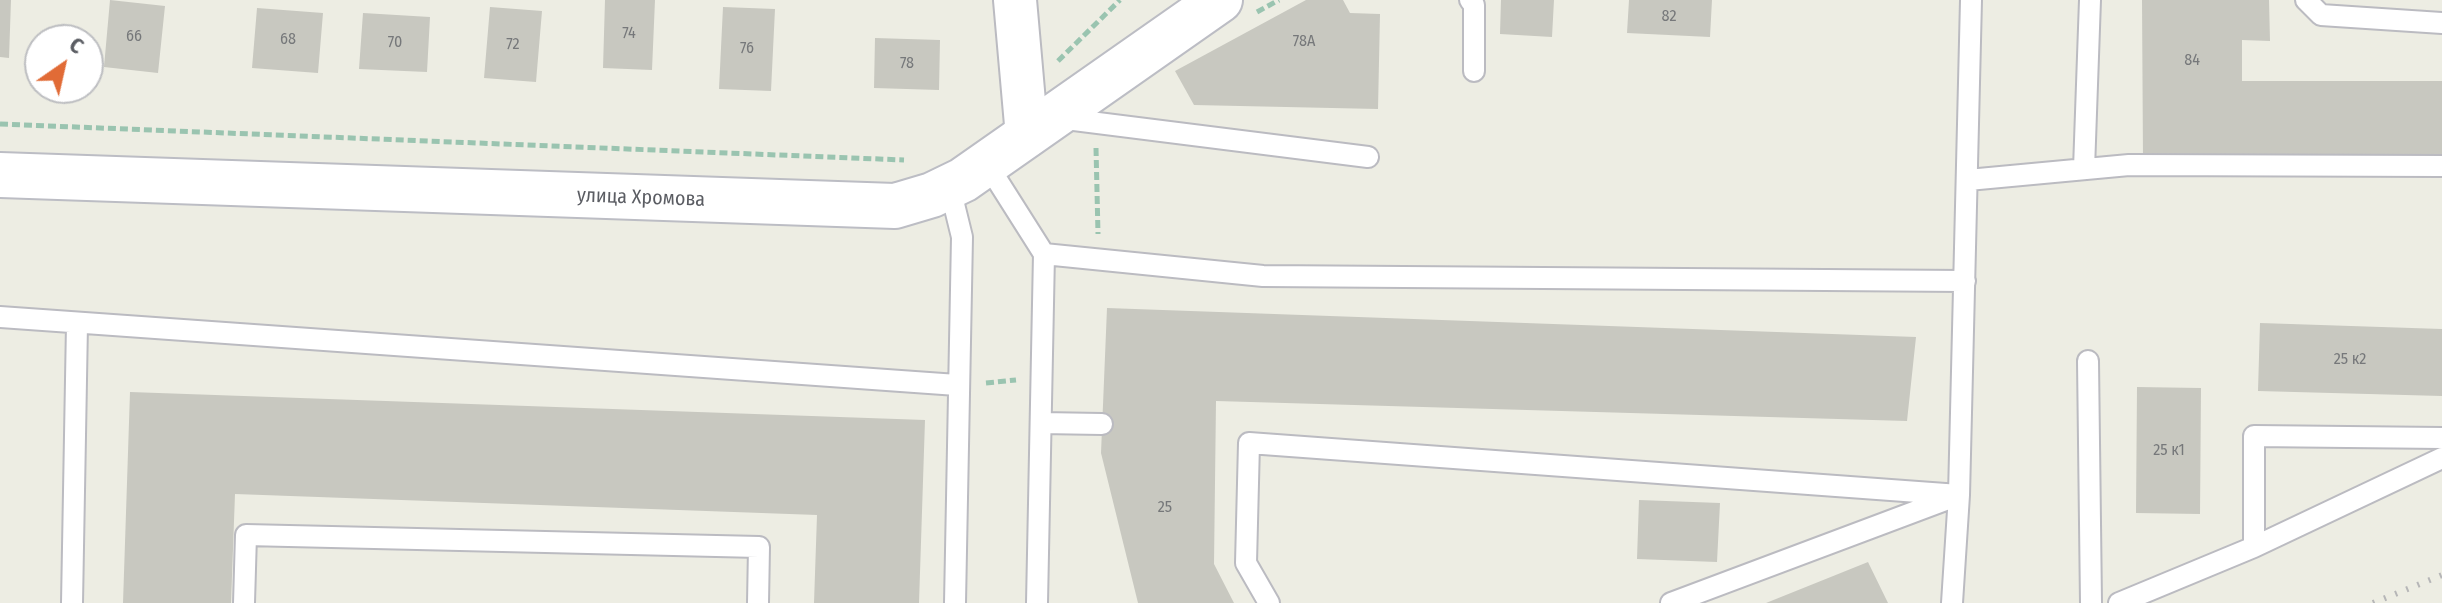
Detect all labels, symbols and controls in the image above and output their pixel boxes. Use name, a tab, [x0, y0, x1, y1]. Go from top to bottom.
house number: 82	[1662, 7, 1676, 27]
north arrow	[24, 24, 104, 104]
house number: 74	[622, 24, 636, 44]
house number: 66	[126, 27, 142, 47]
house number: 68	[280, 30, 296, 50]
text: С	[64, 31, 89, 60]
house number: 78А	[1293, 32, 1315, 52]
house number: 70	[388, 33, 402, 53]
house number: 72	[506, 35, 520, 55]
house number: 76	[740, 39, 754, 59]
house number: 84	[2184, 51, 2200, 71]
house number: 78	[900, 54, 914, 74]
street label: улица Хромова	[577, 184, 705, 212]
house number: 25 к2	[2334, 350, 2366, 370]
house number: 25 к1	[2153, 441, 2185, 461]
house number: 25	[1158, 498, 1172, 518]

